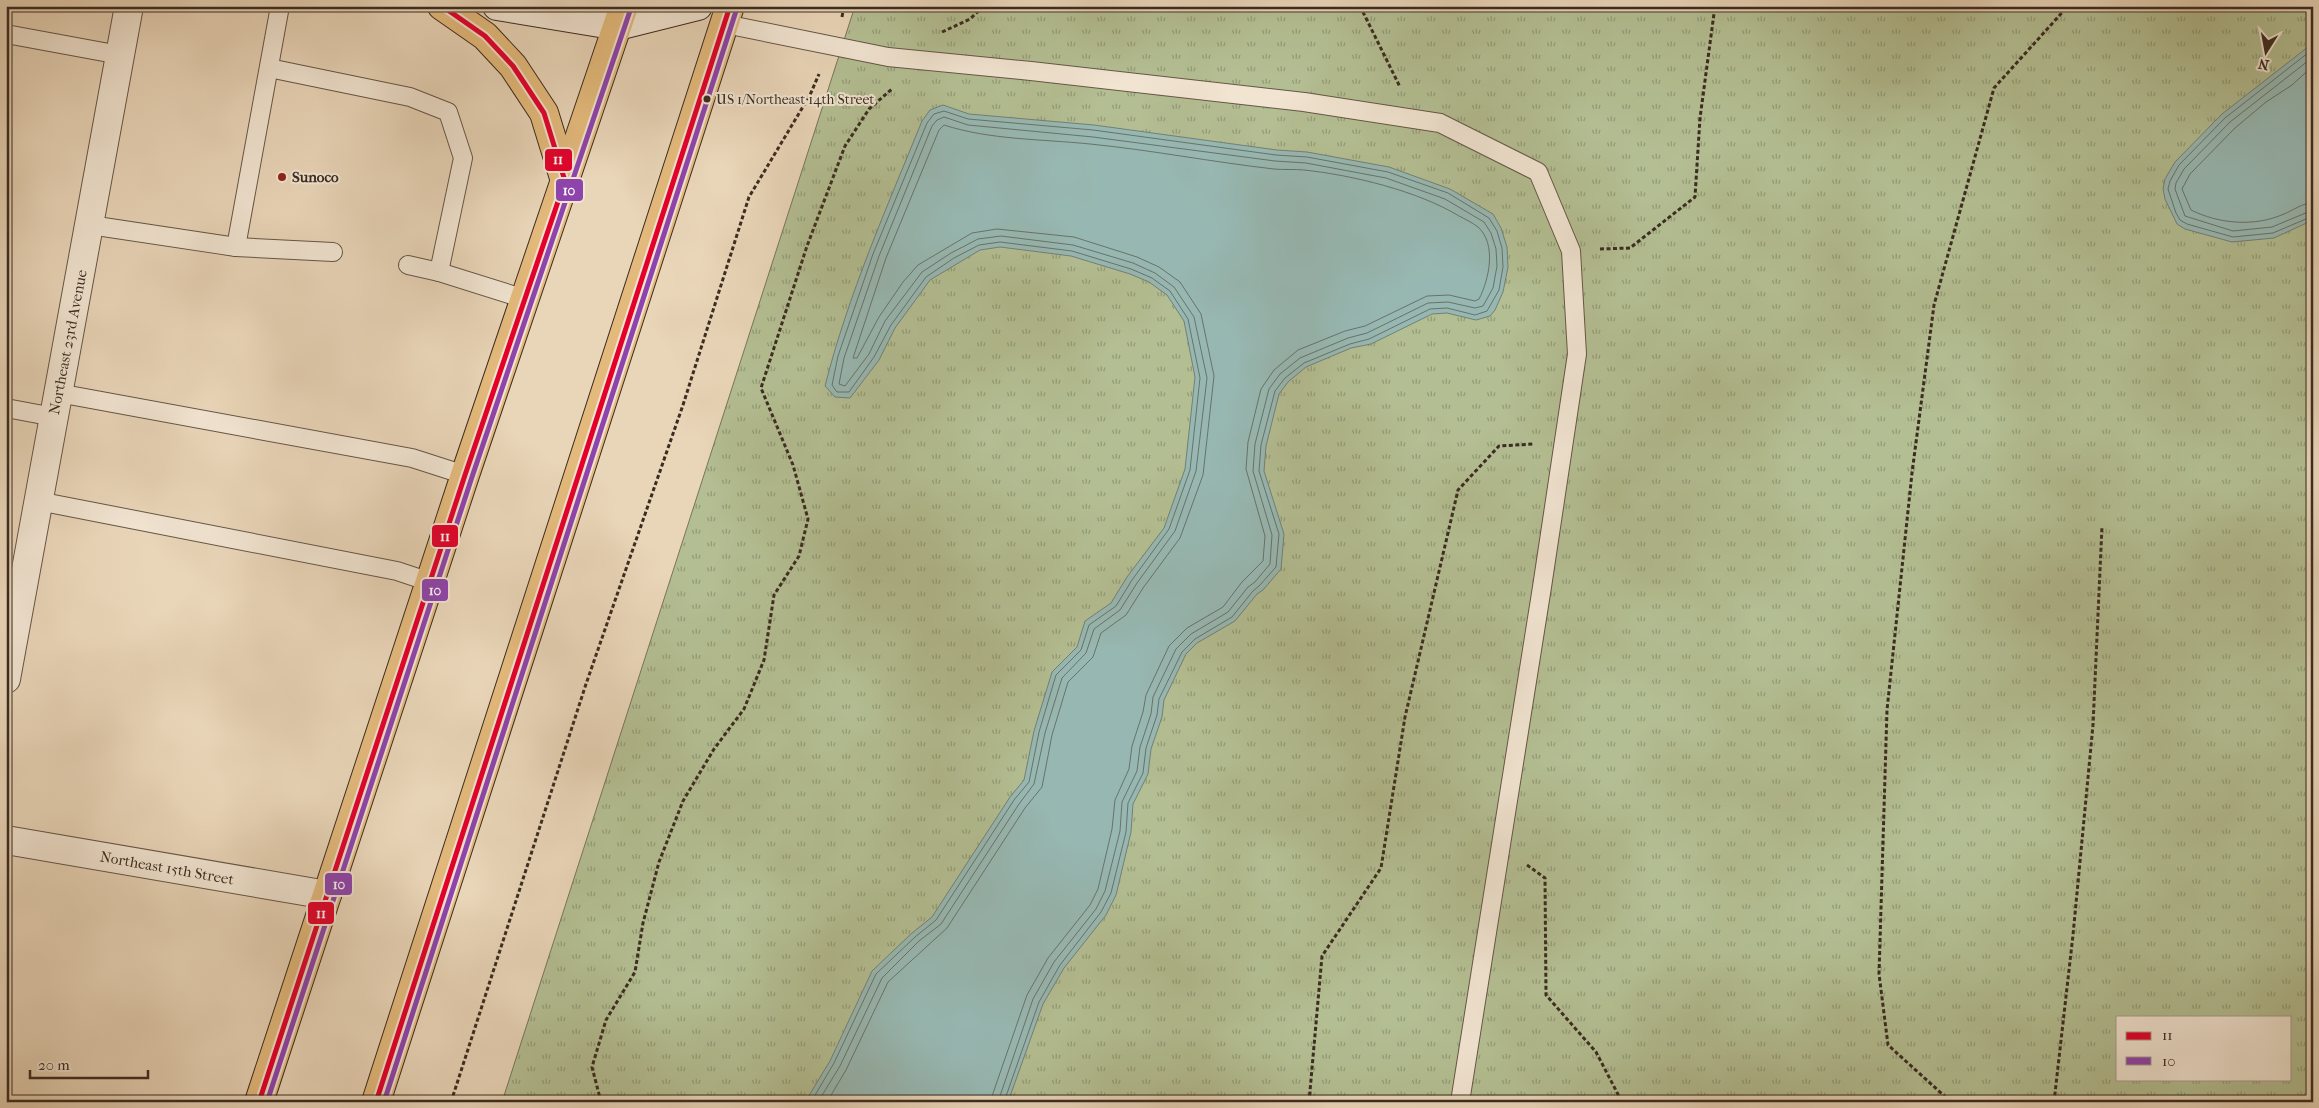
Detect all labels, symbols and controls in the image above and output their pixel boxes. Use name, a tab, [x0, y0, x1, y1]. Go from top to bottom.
north arrow	[2242, 28, 2292, 78]
text: N	[2256, 55, 2270, 74]
place label: US 1/Northeast 14th Street	[716, 91, 874, 108]
marker: US 1/Northeast 14th Street	[702, 94, 712, 104]
line badge: 11	[544, 148, 573, 172]
text: 11	[553, 151, 563, 168]
place label: Sunoco	[292, 168, 339, 186]
marker: Sunoco	[276, 171, 288, 183]
line badge: 10	[555, 178, 584, 202]
text: 10	[563, 182, 576, 199]
street label: Northeast 23rd Avenue	[45, 268, 91, 416]
line badge: 11	[431, 524, 459, 548]
text: 11	[440, 528, 450, 545]
line badge: 10	[421, 578, 449, 602]
text: 10	[429, 582, 442, 599]
street label: Northeast 15th Street	[99, 847, 236, 889]
line badge: 10	[324, 872, 353, 896]
text: 10	[333, 876, 346, 893]
line badge: 11	[307, 901, 335, 925]
text: 11	[316, 905, 326, 922]
legend	[2116, 1016, 2292, 1080]
text: 11	[2162, 1026, 2173, 1044]
scale bar	[30, 1048, 148, 1080]
text: 10	[2162, 1052, 2176, 1070]
text: 20 m	[38, 1056, 70, 1074]

